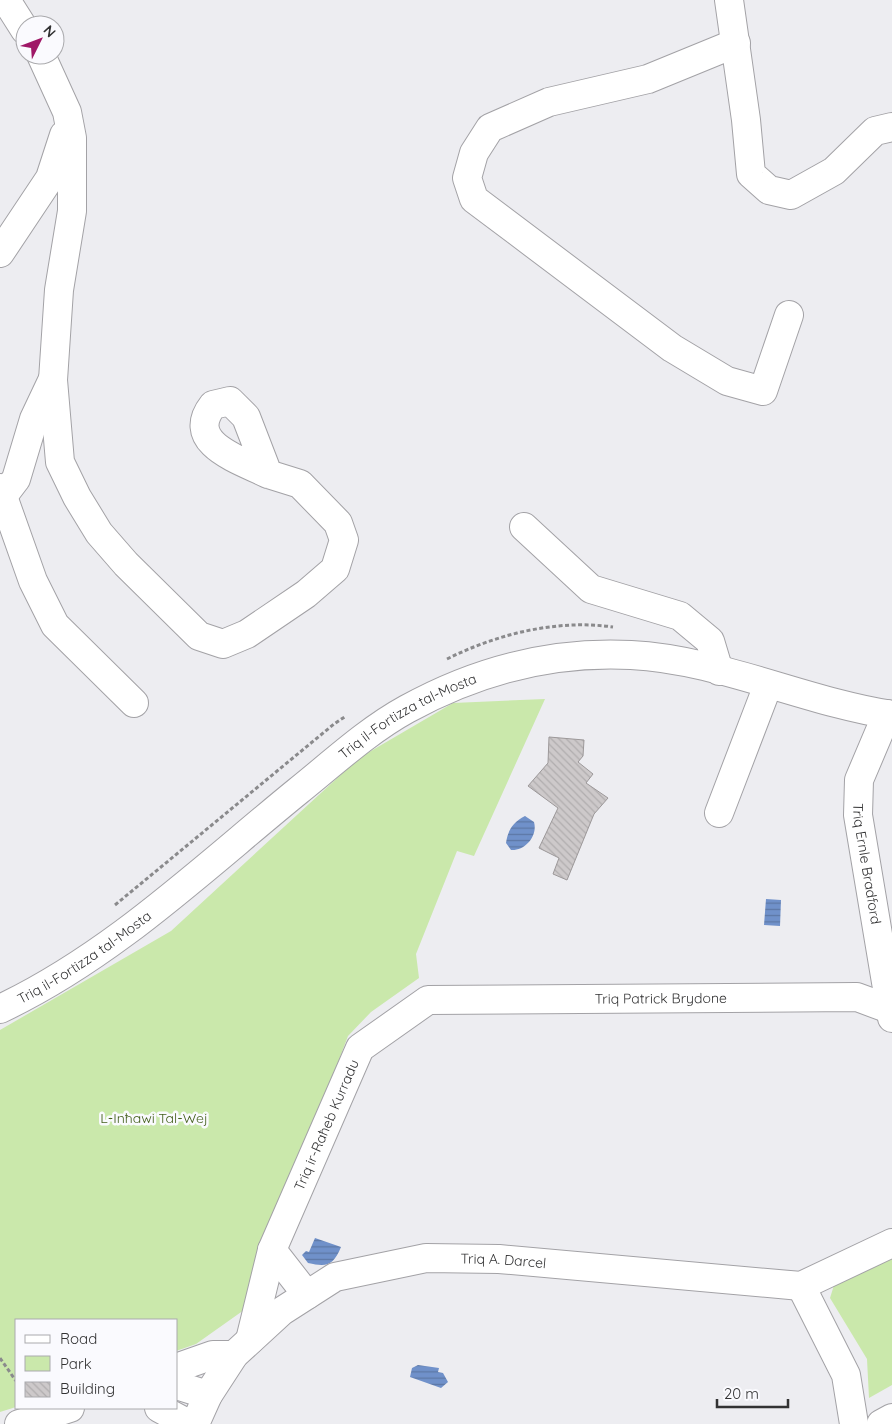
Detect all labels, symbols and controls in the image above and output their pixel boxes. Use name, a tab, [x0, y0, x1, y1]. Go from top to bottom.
north arrow	[15, 15, 65, 65]
text: N	[40, 21, 60, 41]
street label: Triq il-Fortizza tal-Mosta	[335, 670, 479, 763]
street label: Triq Ernle Bradford	[849, 803, 885, 926]
street label: Triq il-Fortizza tal-Mosta	[14, 907, 155, 1008]
street label: Triq Patrick Brydone	[595, 989, 727, 1008]
street label: Triq ir-Raħeb Kurradu	[290, 1057, 363, 1193]
park label: L-Inħawi Tal-Wej	[100, 1109, 208, 1127]
street label: Triq A. Darcel	[460, 1249, 547, 1272]
legend	[15, 1319, 178, 1409]
text: Road	[60, 1329, 97, 1348]
text: Park	[60, 1354, 92, 1373]
scale bar	[717, 1376, 788, 1408]
text: Building	[60, 1379, 115, 1398]
text: 20 m	[724, 1384, 759, 1403]

